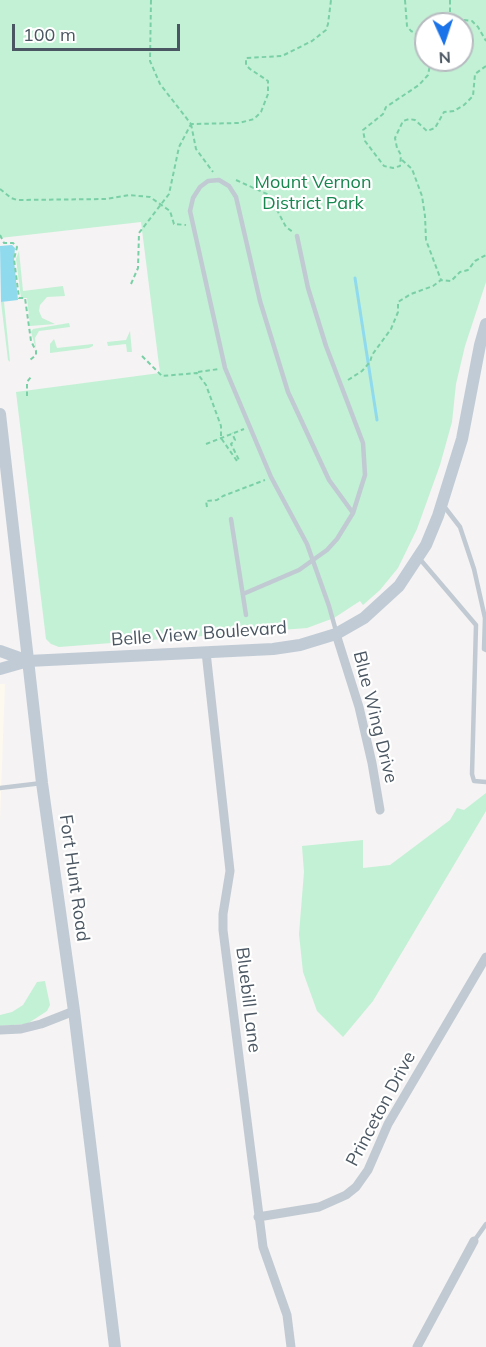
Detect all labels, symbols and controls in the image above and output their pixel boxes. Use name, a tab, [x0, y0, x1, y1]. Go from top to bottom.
scale bar	[15, 12, 183, 50]
north arrow	[414, 12, 474, 72]
text: 100 m	[23, 23, 76, 46]
text: N	[438, 48, 451, 68]
park label: Mount Vernon District Park	[255, 172, 371, 214]
street label: Belle View Boulevard	[110, 617, 288, 651]
street label: Blue Wing Drive	[348, 649, 402, 785]
street label: Fort Hunt Road	[54, 813, 94, 943]
street label: Bluebill Lane	[231, 946, 265, 1054]
street label: Princeton Drive	[342, 1048, 420, 1170]

